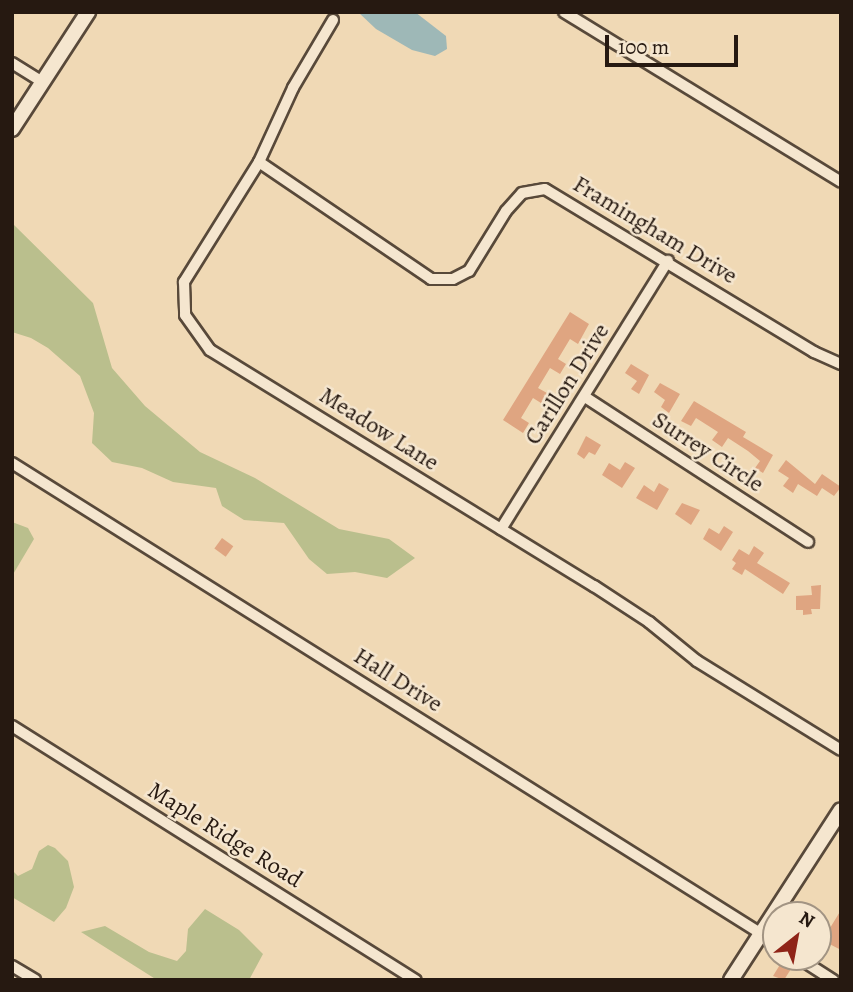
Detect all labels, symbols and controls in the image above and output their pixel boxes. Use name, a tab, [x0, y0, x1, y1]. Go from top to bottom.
scale bar	[608, 21, 741, 65]
text: 100 m	[618, 33, 669, 61]
street label: Framingham Drive	[568, 170, 742, 290]
street label: Carillon Drive	[518, 318, 616, 450]
street label: Meadow Lane	[314, 381, 444, 477]
street label: Surrey Circle	[647, 405, 769, 499]
street label: Hall Drive	[348, 642, 448, 718]
street label: Maple Ridge Road	[142, 776, 308, 894]
north arrow	[762, 901, 832, 971]
text: N	[794, 905, 819, 934]

